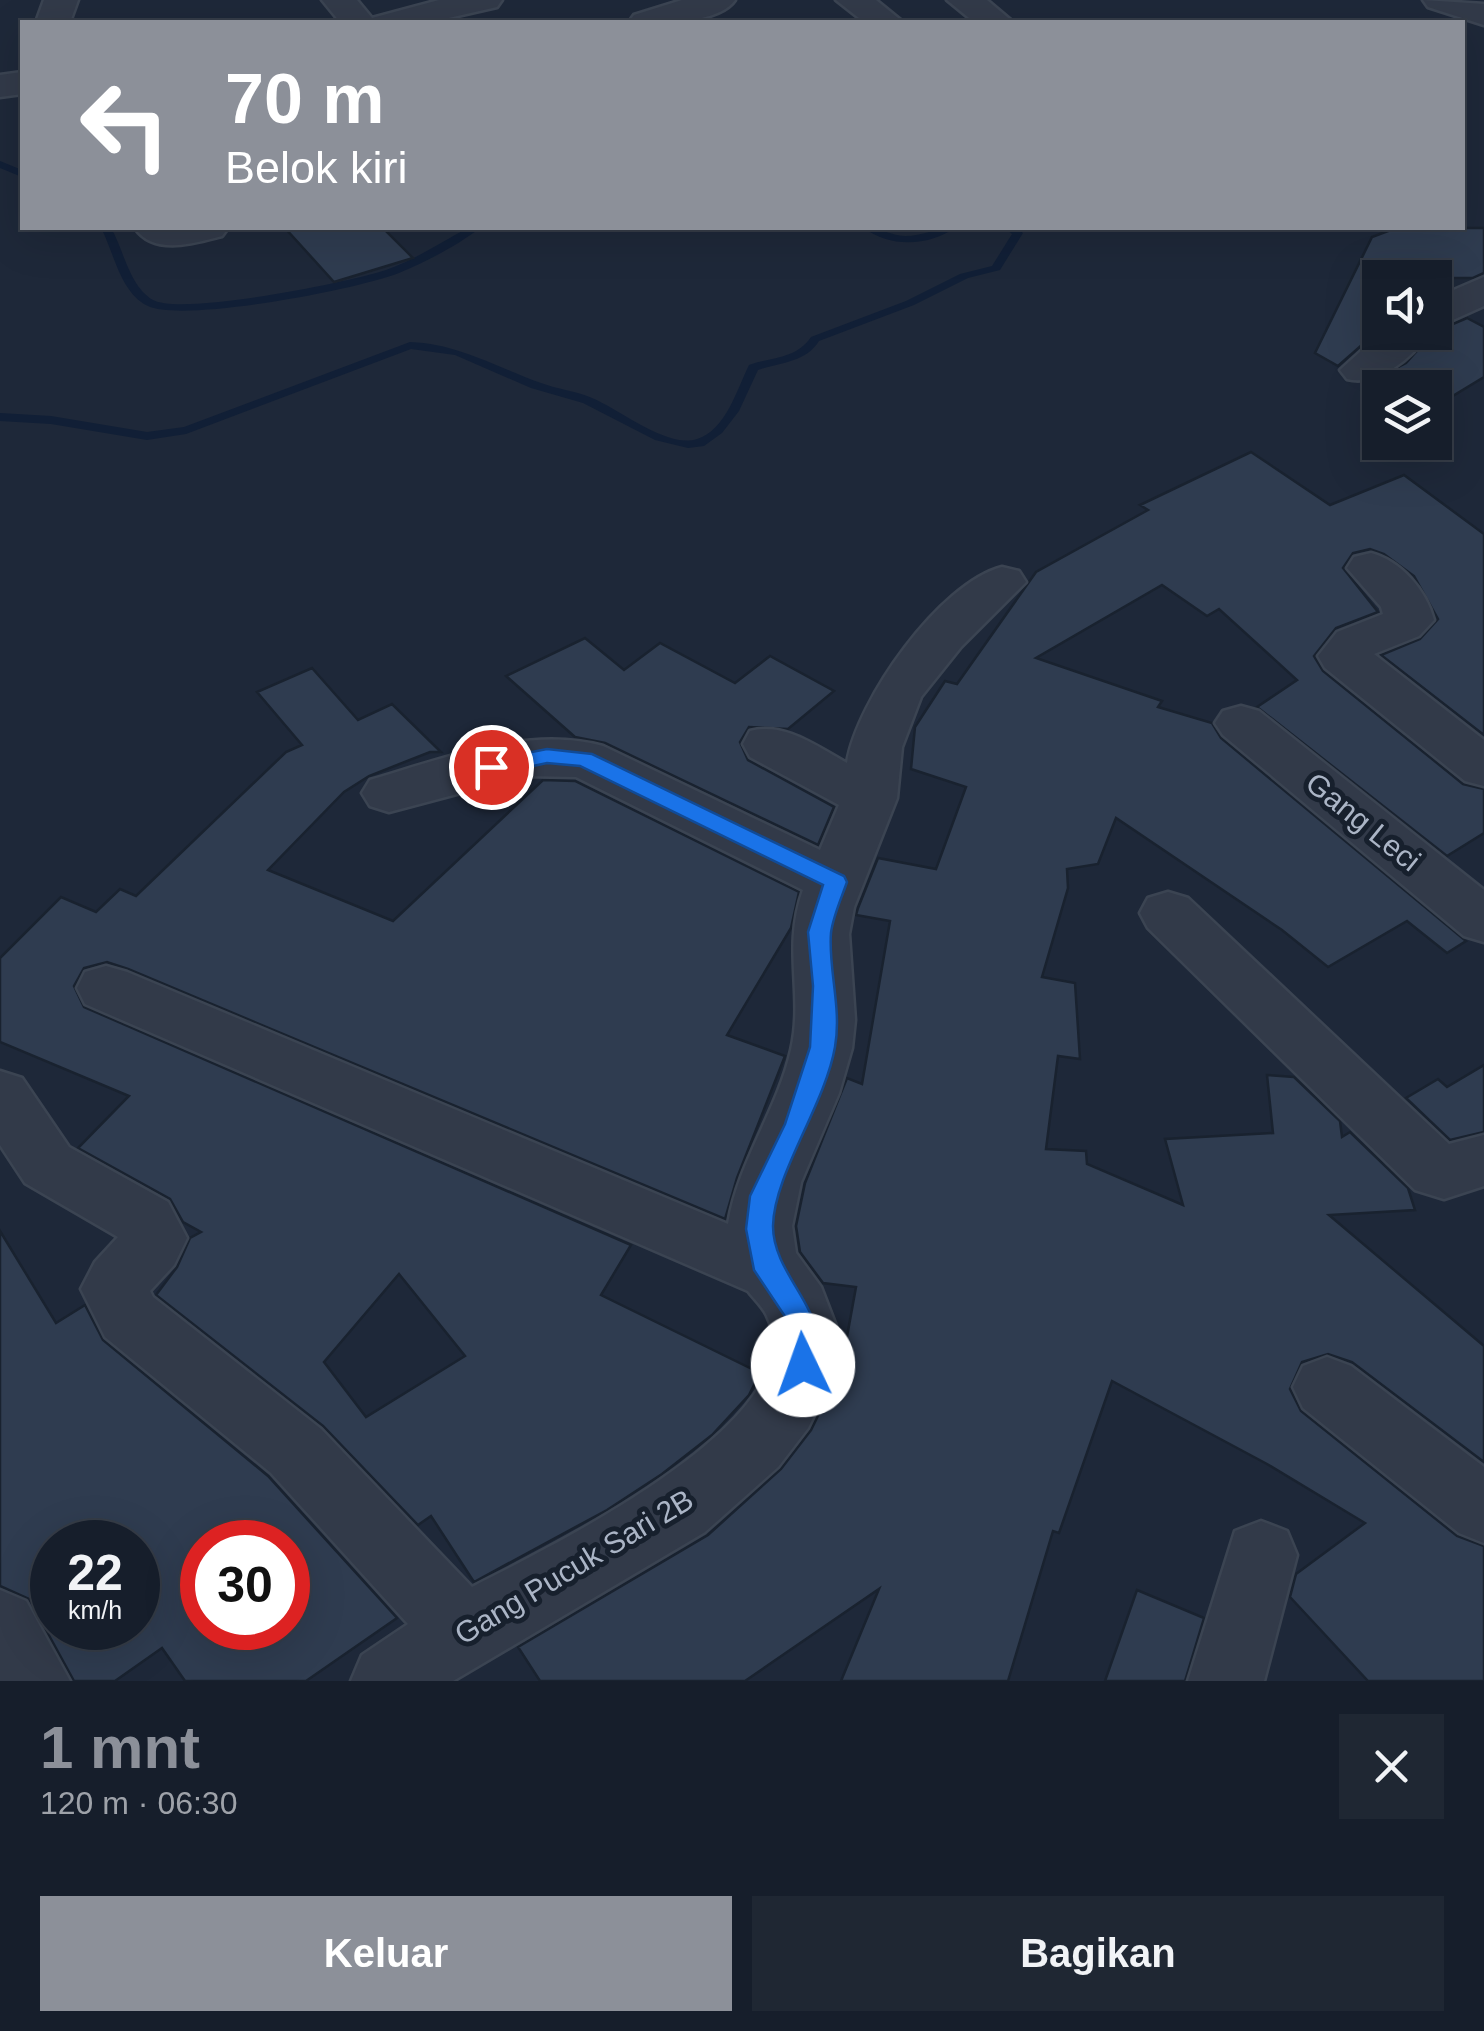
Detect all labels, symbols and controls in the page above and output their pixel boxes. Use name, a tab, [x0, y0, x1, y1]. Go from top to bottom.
icon: left	[60, 60, 190, 190]
text: 70 m	[225, 60, 385, 138]
text: Belok kiri	[225, 142, 408, 193]
map controls	[1362, 260, 1452, 460]
button: sound	[1362, 260, 1452, 350]
button: layers	[1362, 370, 1452, 460]
pin	[449, 725, 534, 810]
icon: arrive	[464, 740, 519, 795]
street label: Gang Leci	[1300, 766, 1427, 877]
position arrow	[751, 1313, 855, 1417]
street label: Gang Pucuk Sari 2B	[449, 1482, 699, 1651]
speed limit sign: 30	[180, 1520, 310, 1650]
text: 22	[67, 1545, 123, 1601]
text: km/h	[68, 1596, 122, 1624]
text: 1 mnt	[40, 1714, 200, 1781]
button: close	[1339, 1714, 1444, 1819]
text: 120 m · 06:30	[40, 1785, 237, 1821]
button: Keluar	[40, 1896, 732, 2011]
button: Bagikan	[752, 1896, 1444, 2011]

